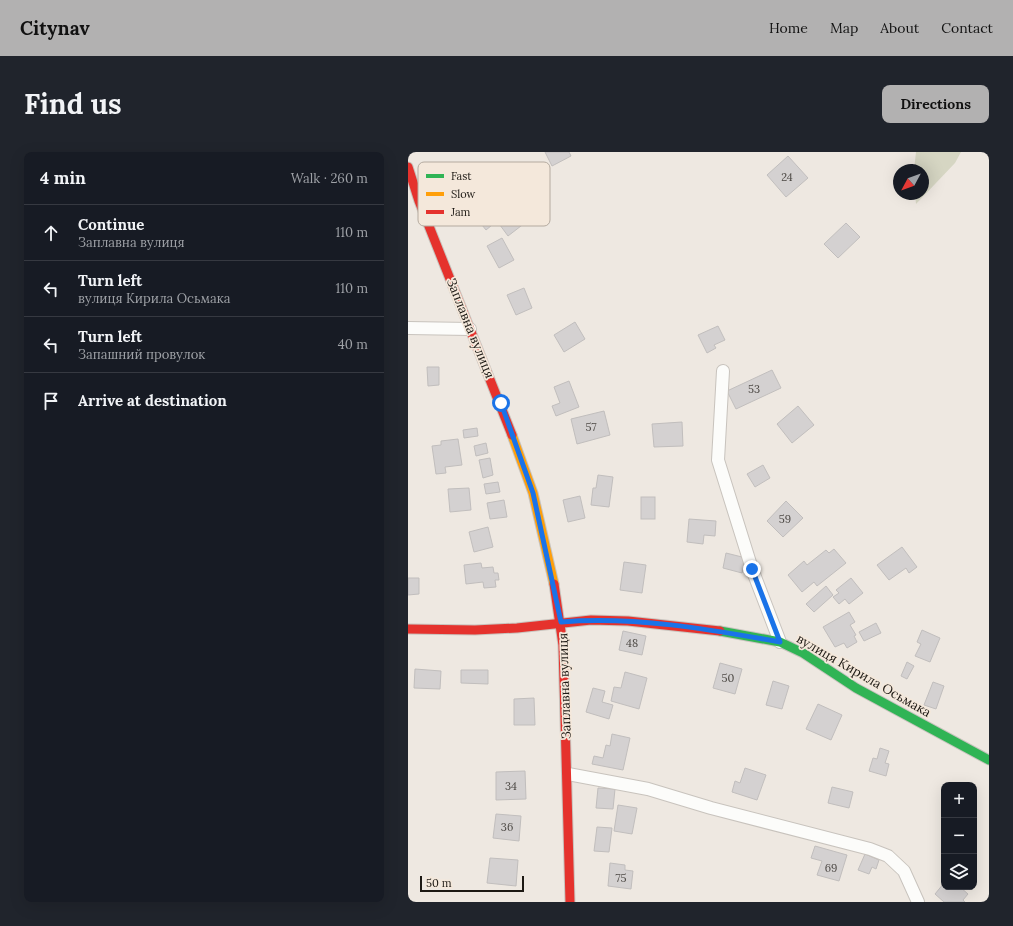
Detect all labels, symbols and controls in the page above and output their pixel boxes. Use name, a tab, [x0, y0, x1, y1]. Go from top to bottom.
text: Citynav	[20, 16, 90, 40]
text: Home	[769, 19, 808, 37]
text: Map	[830, 19, 858, 37]
text: About	[880, 19, 919, 37]
text: Contact	[941, 19, 993, 37]
button: Directions	[882, 85, 989, 123]
text: Find us	[24, 86, 122, 122]
legend	[418, 162, 550, 226]
north arrow	[893, 164, 929, 200]
text: 4 min	[40, 167, 86, 189]
text: Fast	[451, 169, 472, 183]
text: Walk · 260 m	[291, 170, 368, 187]
house number: 24	[781, 170, 793, 184]
text: Slow	[451, 187, 476, 201]
text: Jam	[450, 205, 471, 219]
text: Continue	[78, 215, 144, 234]
icon: ahead	[40, 222, 62, 244]
text: 110 m	[335, 224, 368, 241]
text: Заплавна вулиця	[78, 234, 185, 251]
text: Turn left	[78, 271, 142, 290]
street label: Заплавна вулиця	[443, 276, 498, 381]
icon: left	[40, 278, 62, 300]
text: 110 m	[335, 280, 368, 297]
text: вулиця Кирила Осьмака	[78, 290, 230, 307]
text: Turn left	[78, 327, 142, 346]
icon: left	[40, 334, 62, 356]
text: 40 m	[338, 336, 368, 353]
text: Запашний провулок	[78, 346, 205, 363]
house number: 53	[748, 382, 760, 396]
icon: arrive	[40, 390, 62, 412]
text: Arrive at destination	[78, 391, 227, 410]
route start	[492, 394, 510, 412]
house number: 57	[585, 420, 597, 434]
house number: 59	[779, 512, 791, 526]
route end	[743, 560, 761, 578]
street label: вулиця Кирила Осьмака	[793, 630, 934, 721]
street label: Заплавна вулиця	[554, 632, 575, 740]
house number: 48	[626, 636, 638, 650]
house number: 50	[722, 671, 735, 685]
house number: 34	[505, 779, 517, 793]
map controls	[941, 782, 977, 890]
button: +	[941, 782, 977, 818]
button: −	[941, 818, 977, 854]
house number: 36	[501, 820, 513, 834]
button: layers	[941, 854, 977, 890]
house number: 69	[825, 861, 837, 875]
house number: 75	[615, 871, 627, 885]
scale bar	[420, 874, 524, 893]
text: 50 m	[426, 876, 452, 890]

